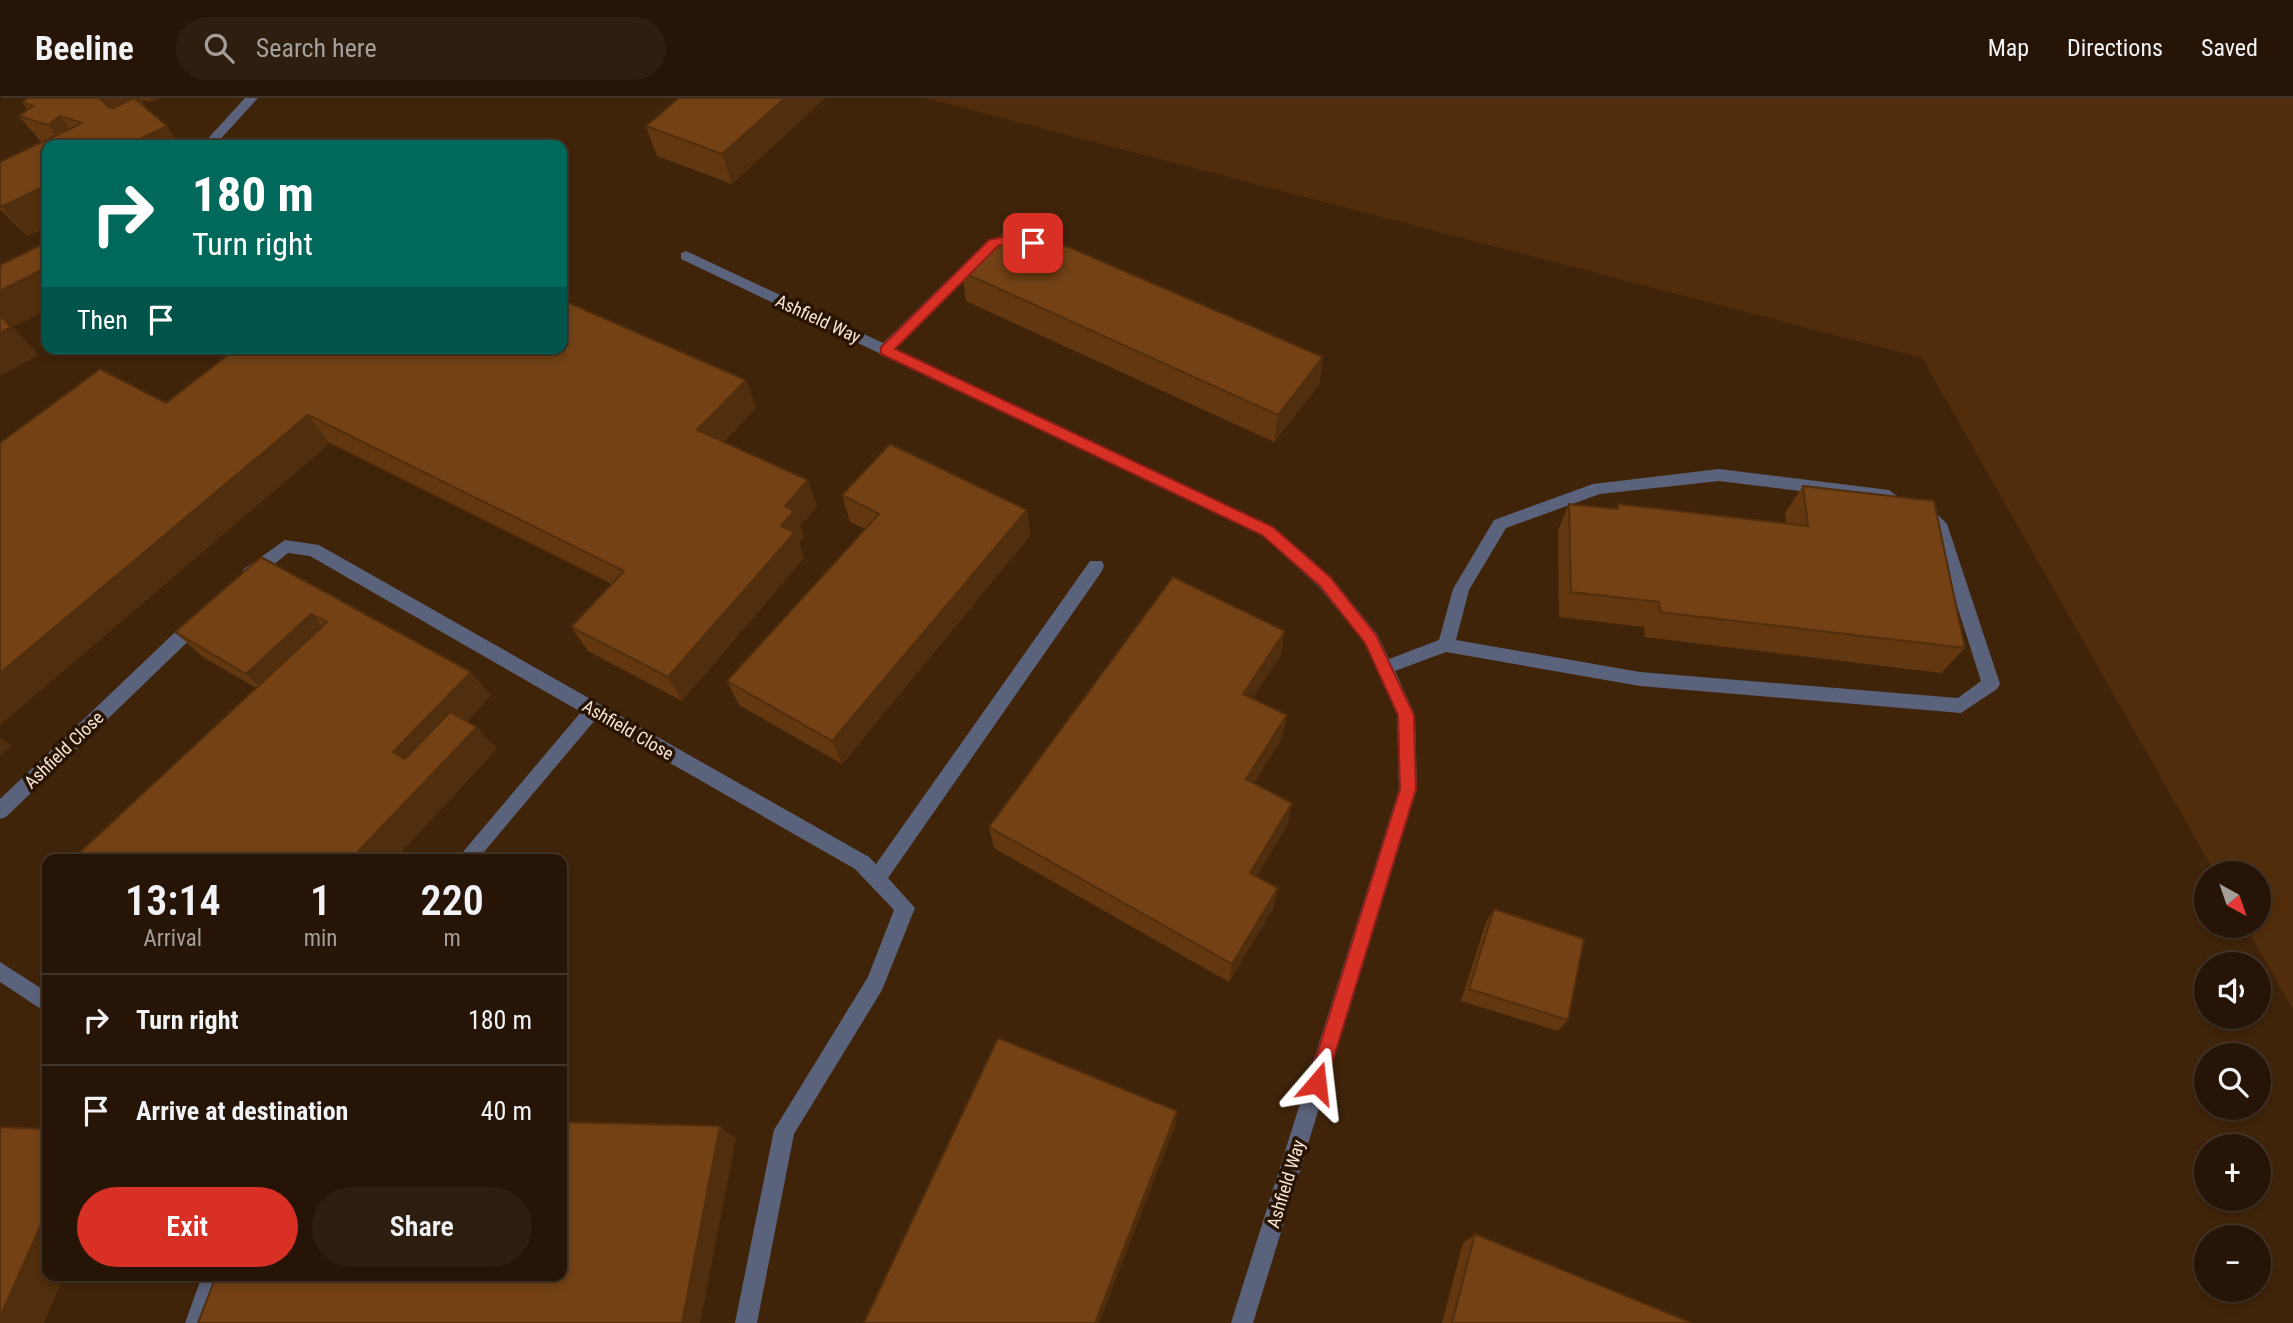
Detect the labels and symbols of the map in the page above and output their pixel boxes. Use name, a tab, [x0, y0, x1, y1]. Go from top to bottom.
pin	[1003, 213, 1063, 273]
street label: Ashfield Way	[772, 290, 864, 348]
street label: Ashfield Close	[579, 695, 678, 764]
street label: Ashfield Close	[20, 707, 108, 793]
north arrow	[2194, 861, 2272, 938]
position arrow	[1280, 1046, 1354, 1120]
street label: Ashfield Way	[1262, 1137, 1309, 1231]

